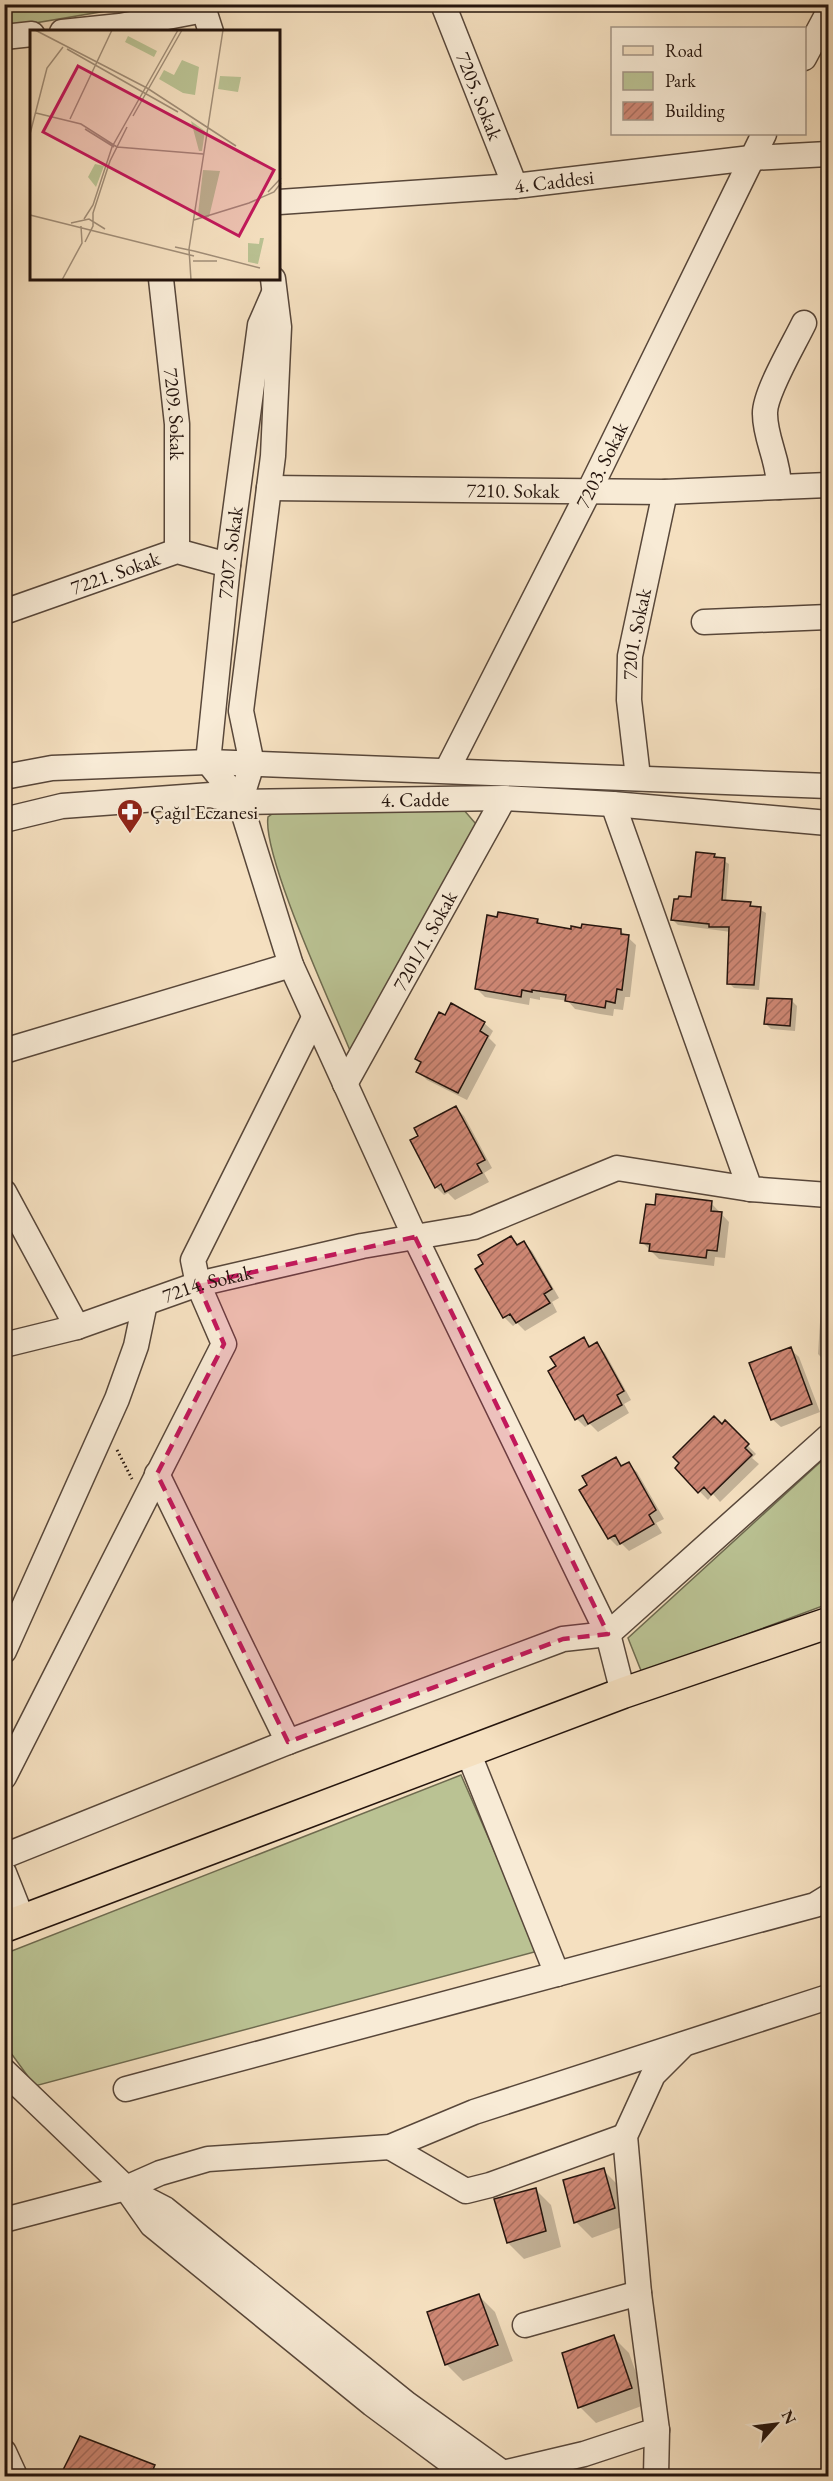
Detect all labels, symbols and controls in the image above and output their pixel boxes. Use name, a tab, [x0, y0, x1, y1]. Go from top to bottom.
legend	[611, 27, 806, 135]
inset map	[30, 30, 280, 280]
text: Road	[665, 39, 704, 62]
street label: 7205. Sokak	[450, 48, 509, 145]
text: Park	[665, 69, 696, 92]
text: Building	[665, 99, 725, 122]
street label: 4. Caddesi	[513, 164, 595, 199]
street label: 7209. Sokak	[158, 367, 190, 461]
street label: 7203. Sokak	[570, 417, 634, 512]
street label: 7210. Sokak	[466, 477, 560, 504]
street label: 7207. Sokak	[212, 504, 249, 600]
street label: 7221. Sokak	[67, 545, 164, 600]
street label: 7201. Sokak	[616, 585, 657, 680]
street label: 4. Cadde	[381, 786, 450, 813]
pharmacy icon: Çağıl Eczanesi	[115, 797, 145, 835]
place label: Çağıl Eczanesi	[150, 799, 258, 825]
street label: 7201/1. Sokak	[387, 886, 463, 995]
street label: 7214. Sokak	[159, 1259, 256, 1309]
north arrow	[746, 2394, 806, 2454]
text: N	[776, 2407, 801, 2428]

